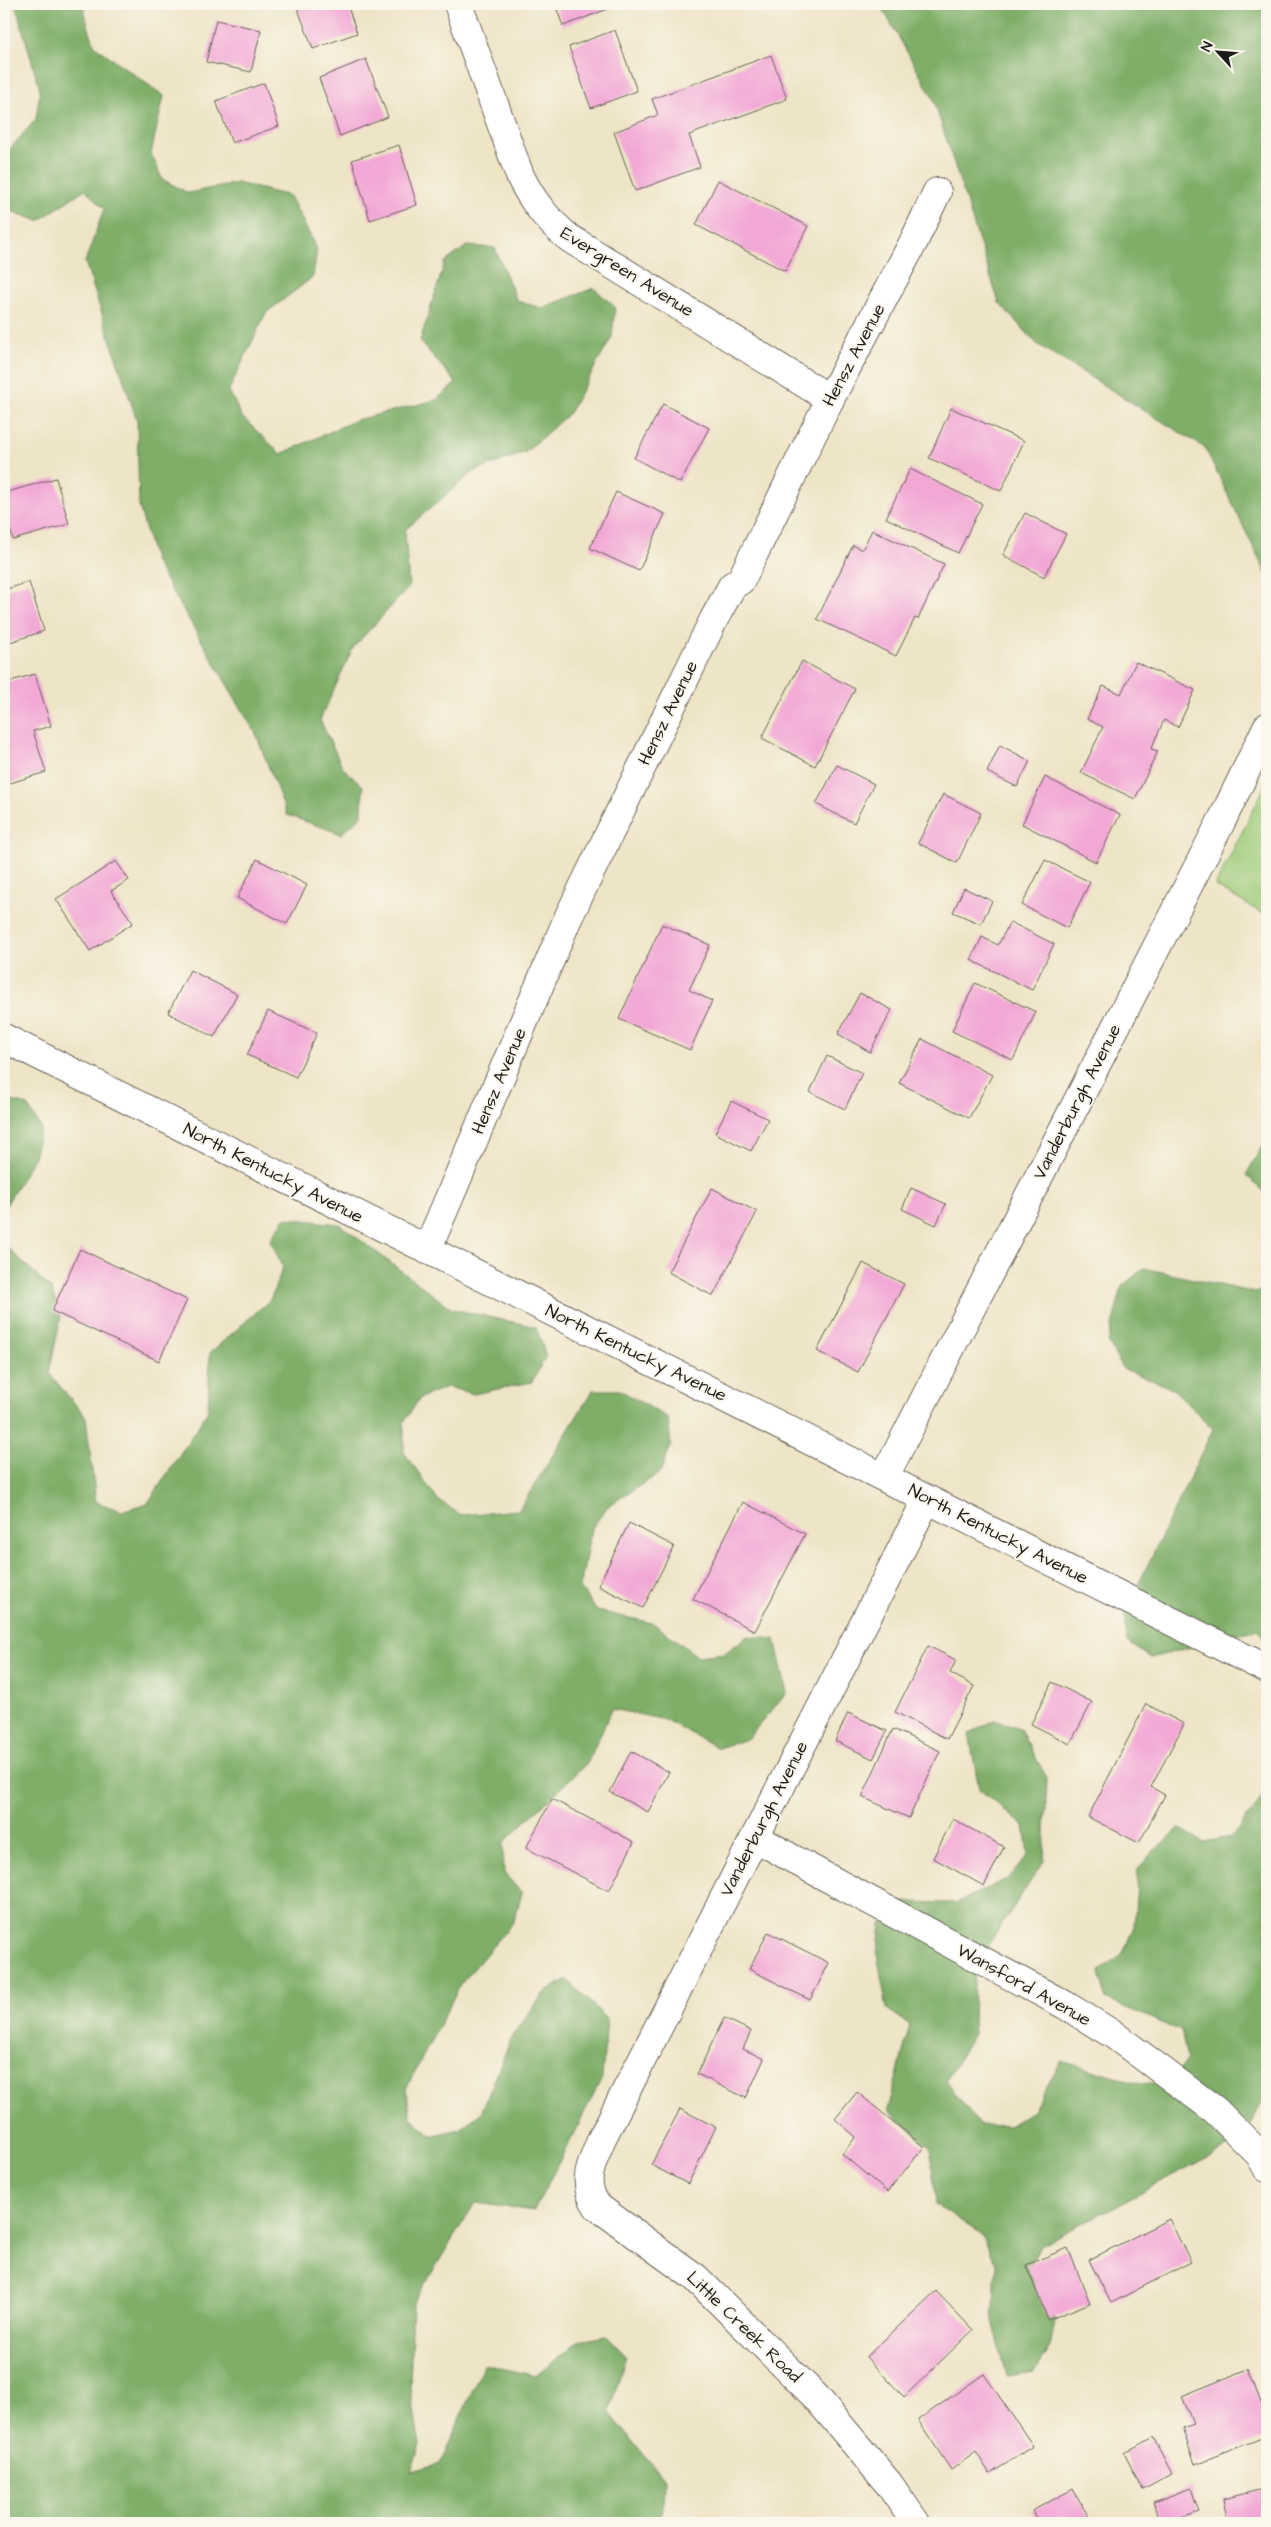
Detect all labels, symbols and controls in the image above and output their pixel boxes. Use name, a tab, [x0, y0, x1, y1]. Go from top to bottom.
north arrow	[1194, 28, 1244, 78]
text: N	[1196, 38, 1218, 55]
street label: Evergreen Avenue	[555, 221, 699, 324]
street label: Hensz Avenue	[816, 299, 892, 411]
street label: Hensz Avenue	[632, 656, 704, 769]
street label: Vanderburgh Avenue	[1027, 1020, 1128, 1184]
street label: Hensz Avenue	[465, 1024, 533, 1138]
street label: North Kentucky Avenue	[178, 1117, 367, 1230]
street label: North Kentucky Avenue	[541, 1298, 731, 1409]
street label: North Kentucky Avenue	[903, 1478, 1092, 1591]
street label: Vanderburgh Avenue	[714, 1737, 815, 1901]
street label: Wansford Avenue	[952, 1938, 1096, 2032]
street label: Little Creek Road	[681, 2265, 807, 2389]

